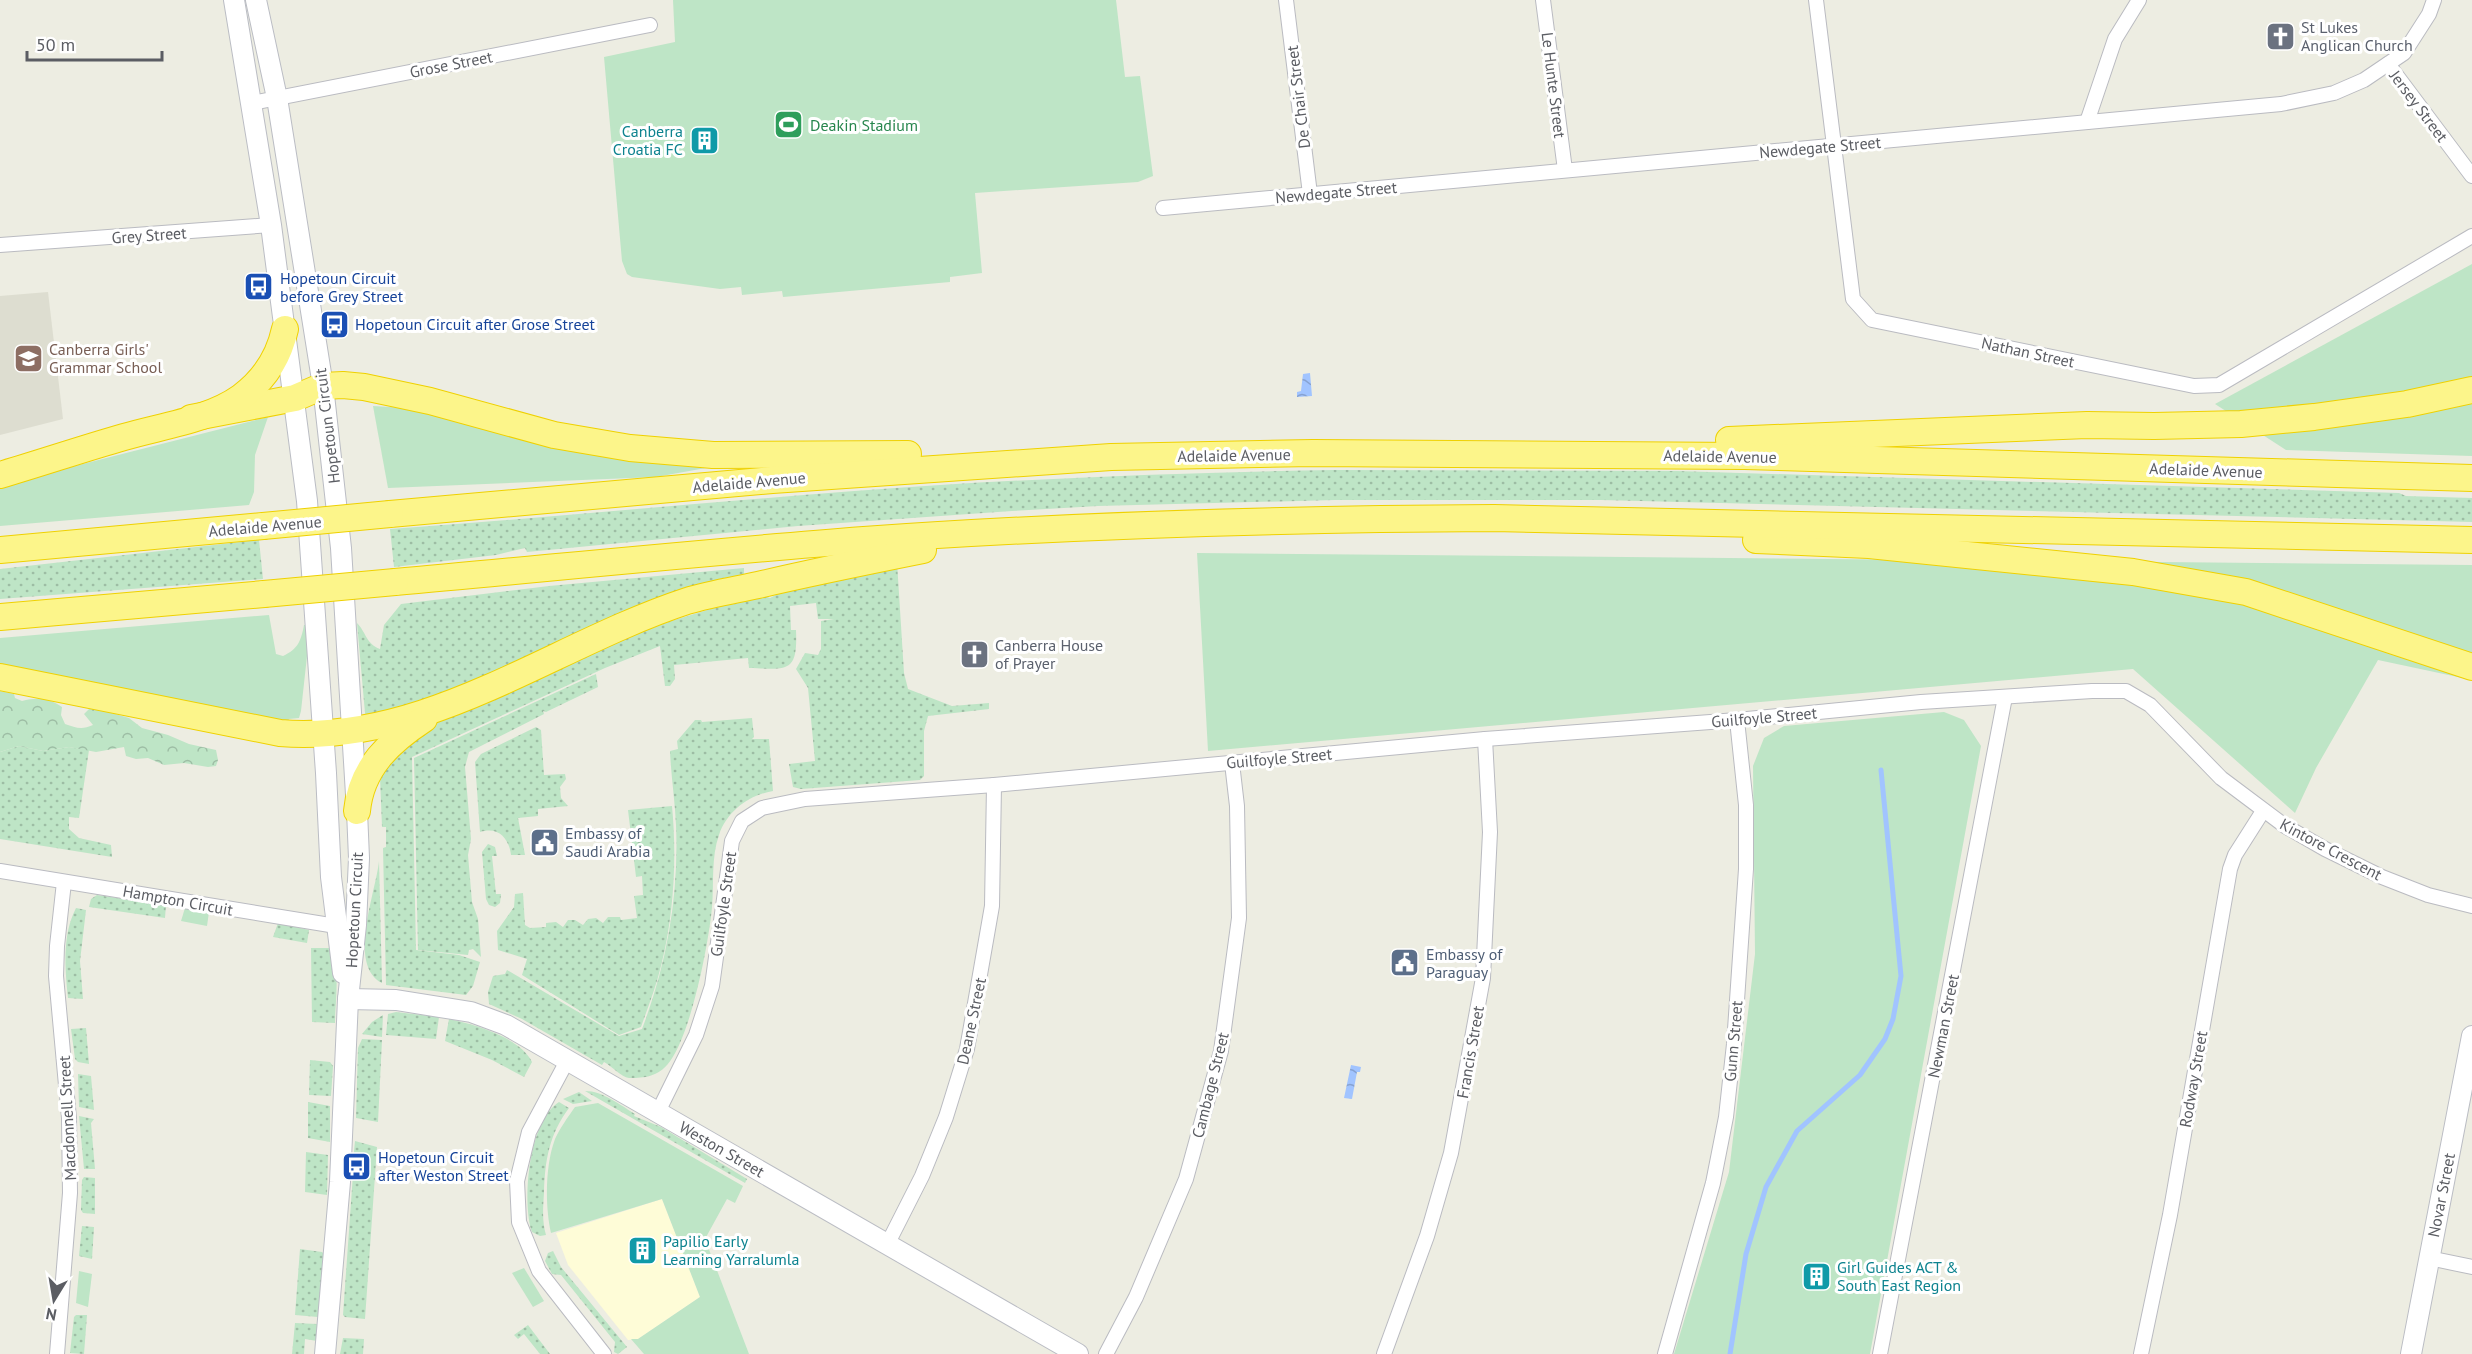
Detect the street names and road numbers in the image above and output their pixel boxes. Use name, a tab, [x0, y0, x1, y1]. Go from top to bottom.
street label: Le Hunte Street	[1538, 31, 1570, 140]
street label: De Chair Street	[1282, 44, 1314, 150]
street label: Grose Street	[408, 46, 495, 82]
street label: Jersey Street	[2385, 65, 2453, 146]
street label: Newdegate Street	[1758, 132, 1882, 162]
street label: Newdegate Street	[1274, 177, 1398, 207]
street label: Grey Street	[111, 222, 188, 248]
street label: Nathan Street	[1980, 332, 2077, 372]
street label: Hopetoun Circuit	[310, 367, 344, 485]
street label: Adelaide Avenue	[1177, 444, 1291, 466]
street label: Adelaide Avenue	[1663, 445, 1777, 467]
street label: Adelaide Avenue	[2149, 458, 2263, 482]
street label: Adelaide Avenue	[692, 467, 806, 497]
street label: Adelaide Avenue	[208, 511, 322, 541]
street label: Guilfoyle Street	[1710, 702, 1818, 732]
street label: Guilfoyle Street	[1225, 743, 1333, 773]
street label: Kintore Crescent	[2277, 814, 2386, 885]
street label: Guilfoyle Street	[706, 850, 740, 958]
street label: Hopetoun Circuit	[341, 851, 367, 968]
street label: Hampton Circuit	[121, 880, 235, 920]
street label: Newman Street	[1923, 972, 1963, 1080]
street label: Deane Street	[952, 975, 990, 1066]
street label: Gunn Street	[1720, 999, 1747, 1082]
street label: Francis Street	[1452, 1004, 1488, 1100]
street label: Rodway Street	[2175, 1029, 2211, 1129]
street label: Cambage Street	[1187, 1030, 1233, 1140]
street label: Macdonnell Street	[54, 1054, 80, 1181]
street label: Weston Street	[676, 1117, 769, 1182]
street label: Novar Street	[2423, 1151, 2459, 1239]

